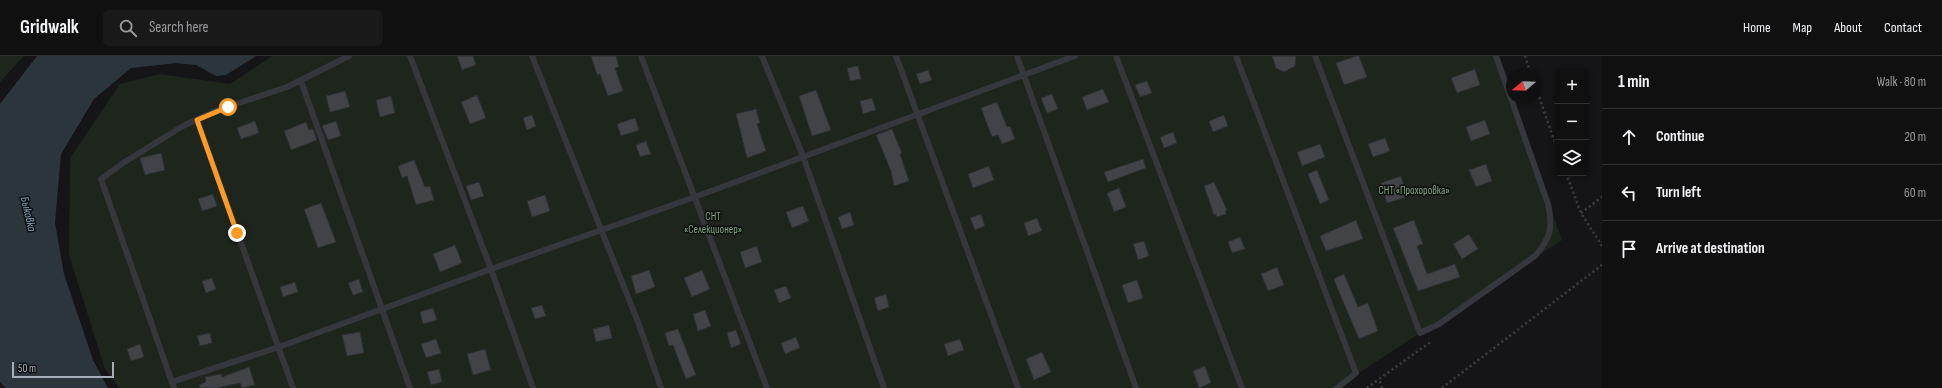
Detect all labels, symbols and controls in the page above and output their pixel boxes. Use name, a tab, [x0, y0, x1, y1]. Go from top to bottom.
search box	[103, 10, 383, 46]
text: Gridwalk	[20, 16, 79, 39]
icon: search	[117, 17, 139, 39]
text: Search here	[149, 18, 209, 37]
text: Home	[1743, 19, 1771, 36]
text: Map	[1793, 19, 1812, 36]
text: About	[1834, 19, 1862, 36]
text: Contact	[1884, 19, 1922, 36]
north arrow	[1506, 68, 1542, 104]
map controls	[1554, 68, 1590, 176]
button: +	[1554, 68, 1590, 104]
text: 1 min	[1618, 72, 1650, 92]
text: Walk · 80 m	[1877, 74, 1926, 90]
route start	[219, 98, 237, 116]
button: −	[1554, 104, 1590, 140]
icon: ahead	[1618, 126, 1640, 148]
text: Continue	[1656, 127, 1705, 146]
text: 20 m	[1904, 129, 1926, 145]
button: layers	[1554, 140, 1590, 176]
icon: left	[1618, 182, 1640, 204]
text: Turn left	[1656, 183, 1701, 202]
park label: СНТ «Прохоровка»	[1379, 184, 1450, 197]
text: 60 m	[1904, 185, 1926, 201]
water label: Быковка	[17, 195, 39, 233]
park label: СНТ «Селекционер»	[684, 210, 742, 236]
route end	[228, 224, 246, 242]
icon: arrive	[1618, 238, 1640, 260]
text: Arrive at destination	[1656, 239, 1765, 258]
scale bar	[12, 360, 114, 379]
text: 50 m	[18, 362, 36, 375]

